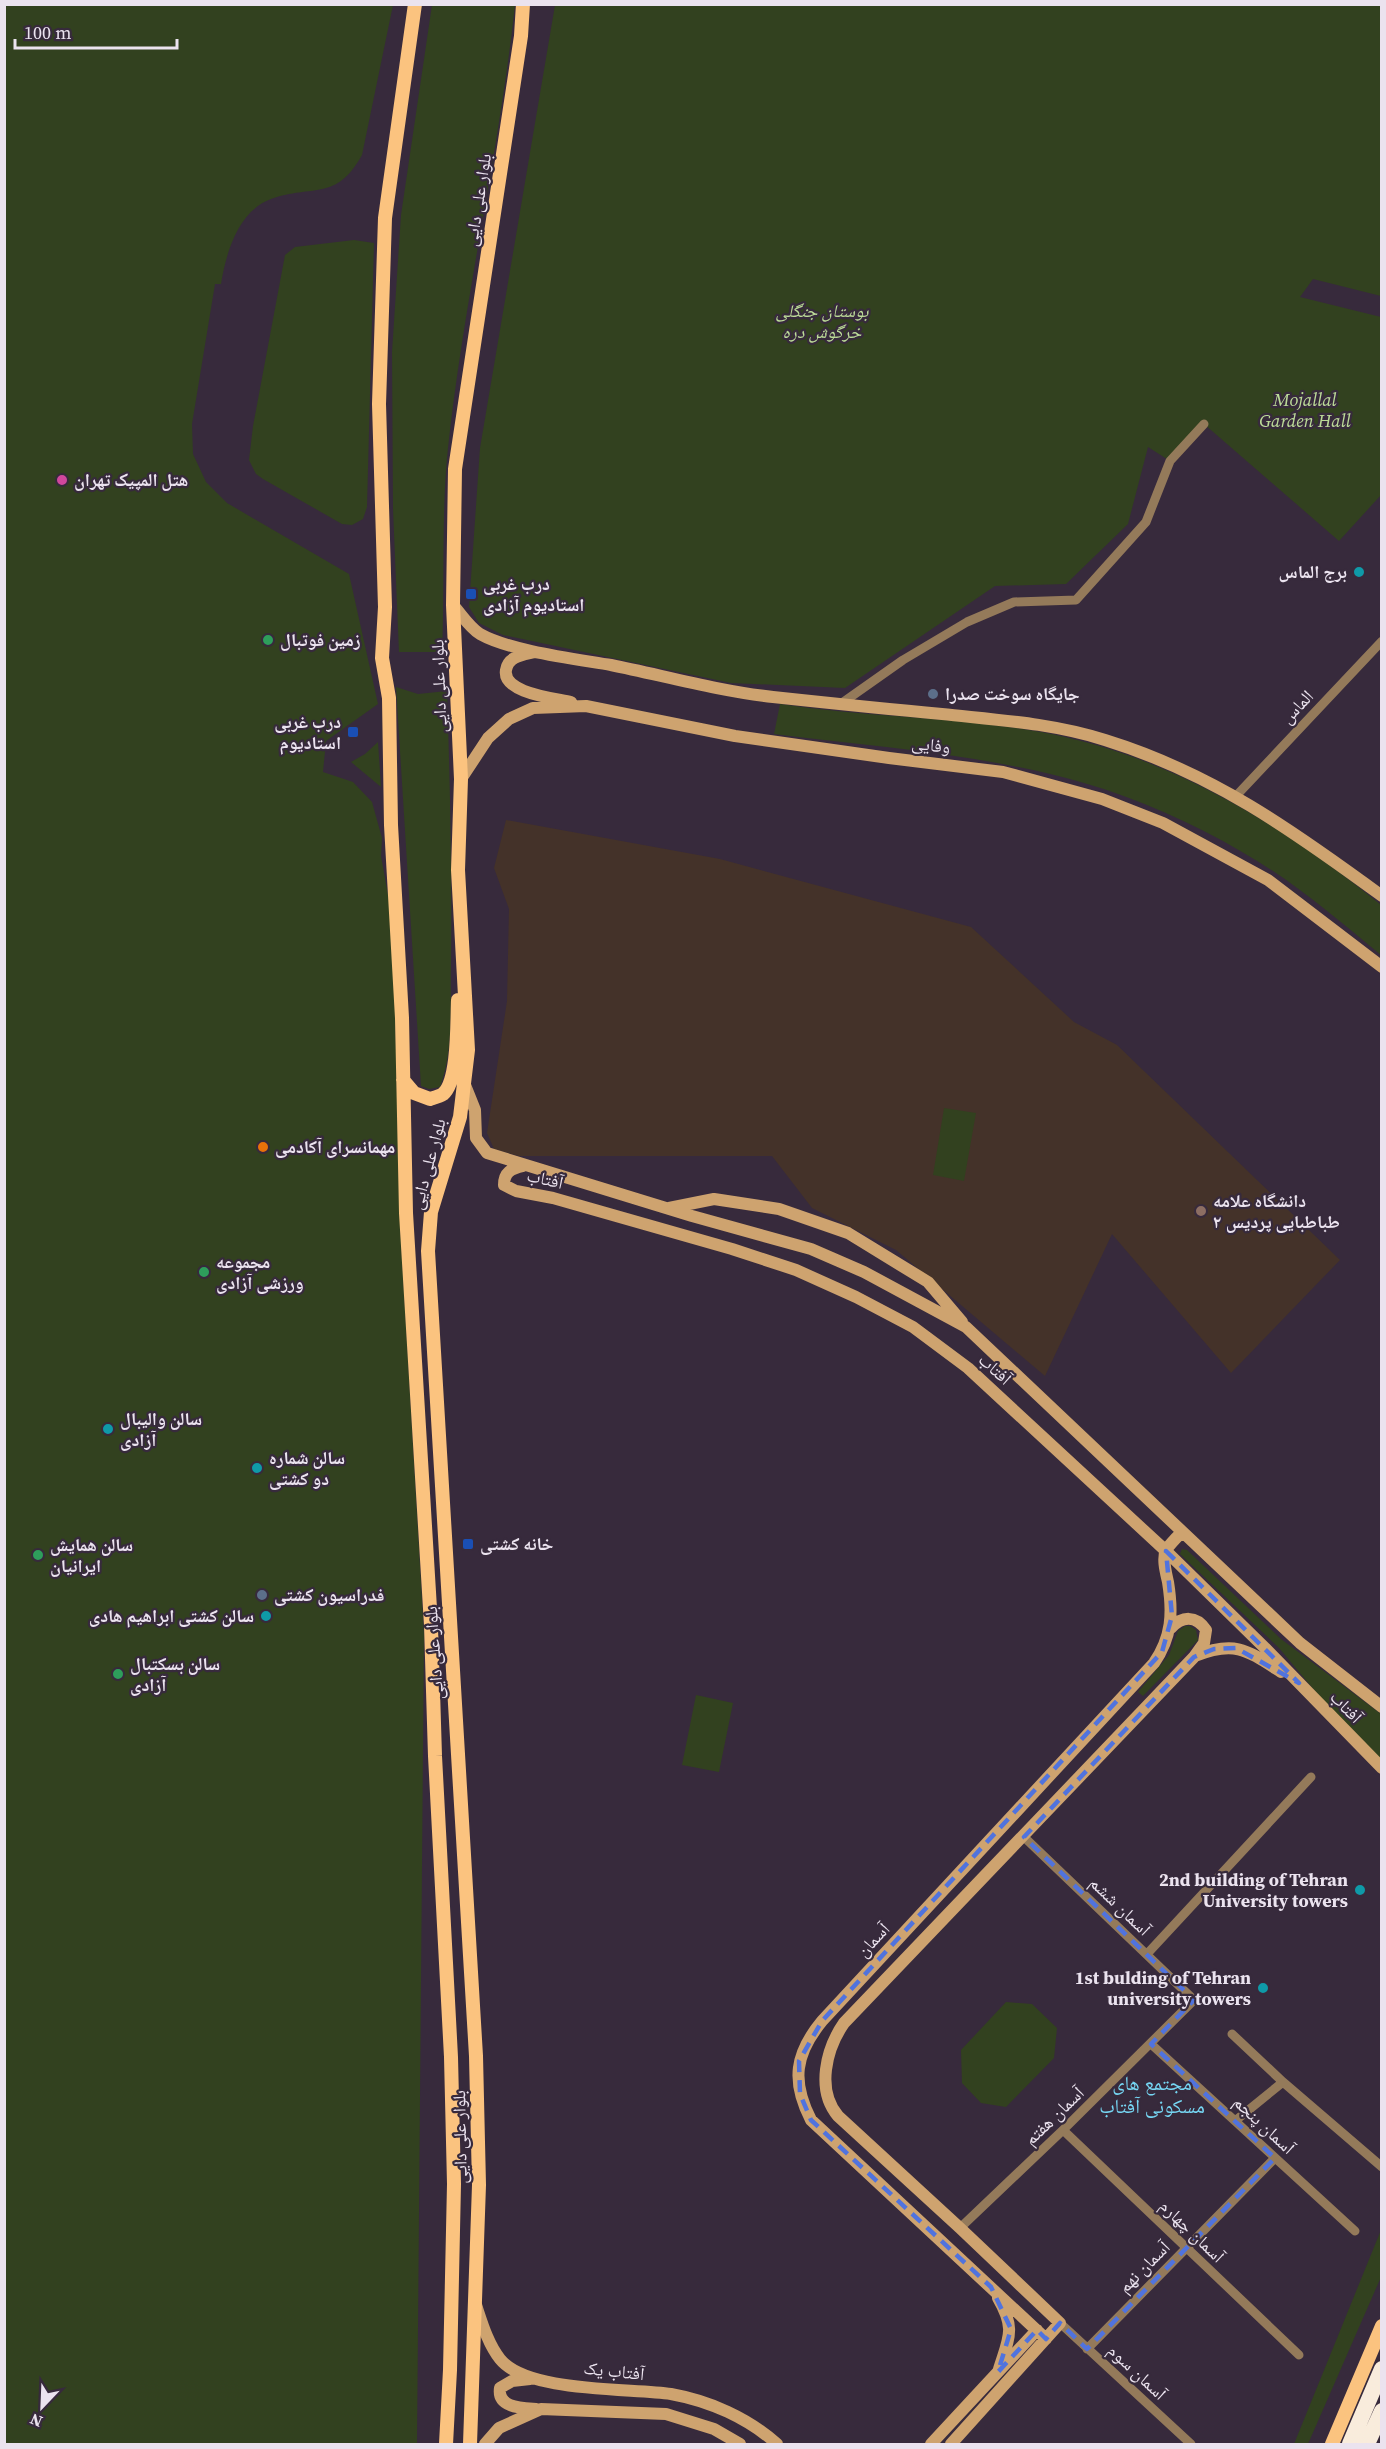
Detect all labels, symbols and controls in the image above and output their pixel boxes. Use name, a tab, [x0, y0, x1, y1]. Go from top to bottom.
scale bar	[15, 12, 177, 50]
text: 100 m	[24, 20, 71, 45]
street label: بلوار علی دایی	[458, 152, 497, 248]
park label: بوستان جنگلی خرگوش دره	[776, 298, 869, 344]
park label: Mojallal Garden Hall	[1259, 387, 1351, 433]
place label: هتل المپیک تهران	[74, 467, 188, 492]
marker: هتل المپیک تهران	[55, 473, 69, 487]
place label: برج الماس	[1279, 559, 1347, 584]
marker: برج الماس	[1352, 565, 1366, 579]
place label: درب غربی استادیوم آزادی	[483, 571, 584, 617]
marker: درب غربی استادیوم آزادی	[464, 587, 478, 601]
place label: زمین فوتبال	[280, 627, 361, 652]
marker: زمین فوتبال	[261, 633, 275, 647]
street label: بلوار علی دایی	[424, 639, 453, 733]
place label: جایگاه سوخت صدرا	[945, 681, 1080, 706]
street label: الماس	[1274, 684, 1319, 729]
marker: جایگاه سوخت صدرا	[926, 687, 940, 701]
place label: درب غربی استادیوم	[274, 709, 341, 755]
marker: درب غربی استادیوم	[346, 725, 360, 739]
street label: وفایی	[910, 730, 952, 759]
street label: بلوار علی دایی	[403, 1115, 452, 1212]
place label: مهمانسرای آکادمی	[275, 1134, 395, 1159]
marker: مهمانسرای آکادمی	[256, 1140, 270, 1154]
street label: آفتاب	[524, 1162, 566, 1195]
place label: دانشگاه علامه طباطبایی پردیس ۲	[1213, 1188, 1340, 1234]
marker: دانشگاه علامه طباطبایی پردیس ۲	[1194, 1204, 1208, 1218]
place label: مجموعه ورزشی آزادی	[216, 1249, 304, 1295]
marker: مجموعه ورزشی آزادی	[197, 1265, 211, 1279]
street label: آفتاب	[973, 1347, 1018, 1391]
place label: سالن والیبال آزادی	[120, 1406, 202, 1452]
marker: سالن والیبال آزادی	[101, 1422, 115, 1436]
place label: سالن شماره دو کشتی	[269, 1445, 345, 1491]
marker: سالن شماره دو کشتی	[250, 1461, 264, 1475]
place label: خانه کشتی	[480, 1531, 554, 1556]
place label: سالن همایش ایرانیان	[50, 1532, 133, 1578]
marker: خانه کشتی	[461, 1537, 475, 1551]
marker: سالن همایش ایرانیان	[31, 1548, 45, 1562]
place label: فدراسیون کشتی	[274, 1582, 384, 1607]
marker: فدراسیون کشتی	[255, 1588, 269, 1602]
place label: سالن کشتی ابراهیم هادی	[89, 1603, 254, 1628]
street label: بلوار علی دایی	[418, 1605, 449, 1701]
marker: سالن کشتی ابراهیم هادی	[259, 1609, 273, 1623]
place label: سالن بسکتبال آزادی	[130, 1651, 220, 1697]
marker: سالن بسکتبال آزادی	[111, 1667, 125, 1681]
street label: آفتاب	[1325, 1685, 1368, 1729]
place label: 2nd building of Tehran University towers	[1159, 1867, 1348, 1913]
street label: آسمان ششم	[1084, 1870, 1157, 1941]
marker: 2nd building of Tehran University towers	[1353, 1883, 1367, 1897]
street label: آسمان	[850, 1917, 895, 1962]
place label: 1st bulding of Tehran university towers	[1075, 1965, 1251, 2011]
marker: 1st bulding of Tehran university towers	[1256, 1981, 1270, 1995]
district label: مجتمع های مسکونی آفتاب	[1099, 2069, 1205, 2120]
street label: آسمان هفتم	[1018, 2080, 1090, 2151]
street label: بلوار علی دایی	[446, 2090, 473, 2184]
street label: آسمان پنجم	[1228, 2090, 1301, 2160]
street label: آسمان چهارم	[1154, 2193, 1231, 2268]
street label: آسمان نهم	[1112, 2235, 1175, 2298]
street label: آسمان سوم	[1103, 2338, 1172, 2406]
street label: آفتاب یک	[582, 2355, 646, 2386]
north arrow	[12, 2377, 72, 2437]
text: N	[26, 2408, 46, 2433]

